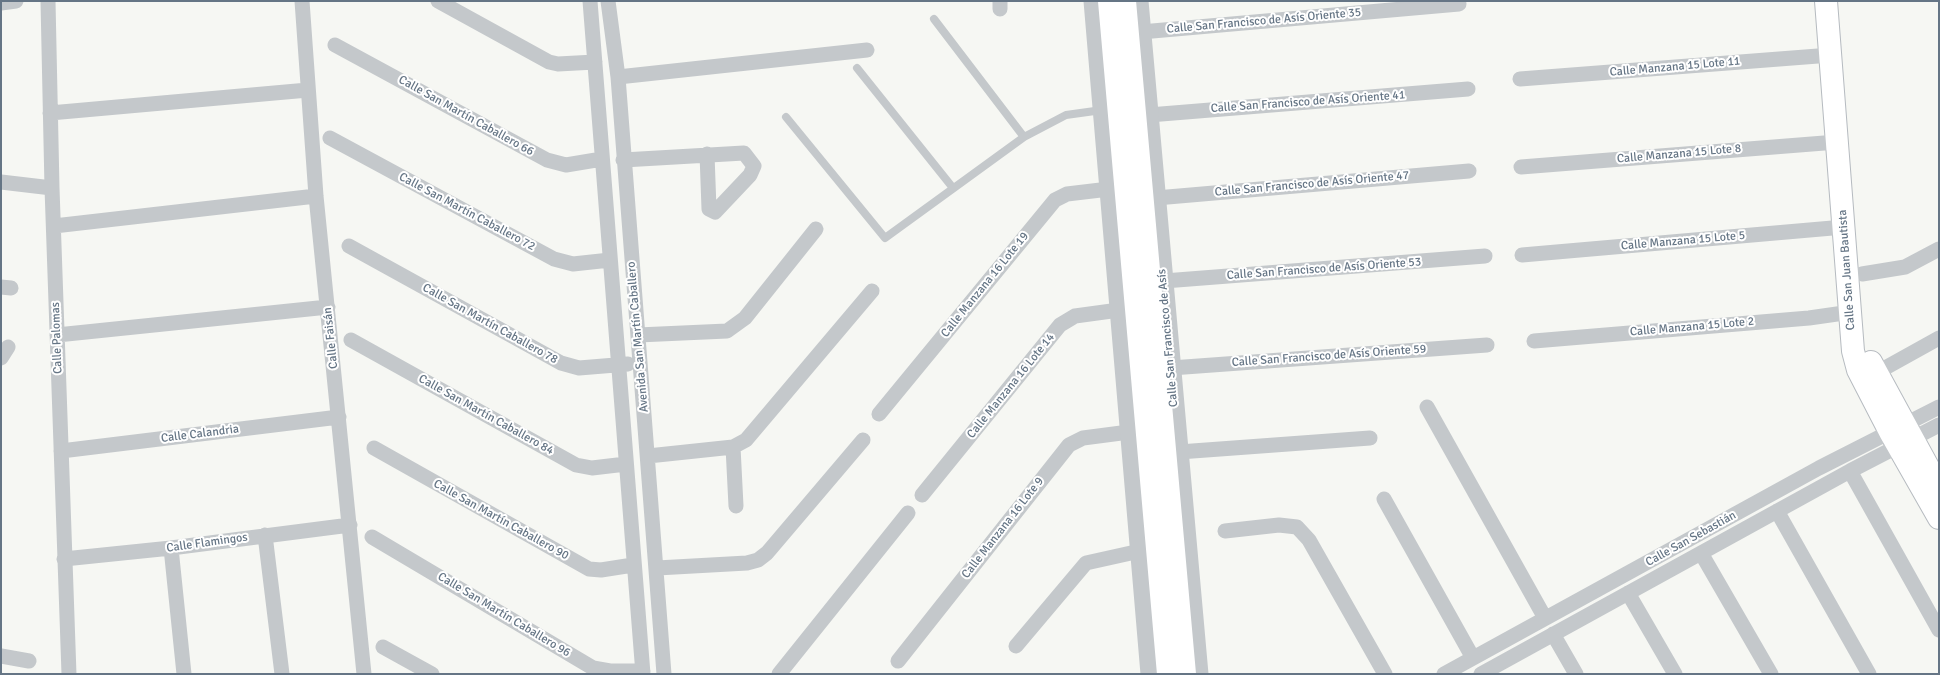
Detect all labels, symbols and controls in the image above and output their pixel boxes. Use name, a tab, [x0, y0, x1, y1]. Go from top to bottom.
street label: Calle San Francisco de Asís Oriente 35	[1166, 5, 1362, 37]
street label: Calle Manzana 15 Lote 11	[1609, 54, 1741, 80]
street label: Calle San Martín Caballero 66	[396, 73, 536, 159]
street label: Calle San Francisco de Asís Oriente 41	[1210, 88, 1406, 116]
street label: Calle Manzana 15 Lote 8	[1616, 141, 1742, 167]
street label: Calle San Francisco de Asís Oriente 47	[1214, 168, 1410, 200]
street label: Calle San Martín Caballero 72	[396, 170, 538, 254]
street label: Calle San Juan Bautista	[1836, 209, 1858, 331]
street label: Calle Manzana 15 Lote 5	[1620, 228, 1746, 254]
street label: Calle Manzana 16 Lote 19	[938, 230, 1032, 340]
street label: Calle San Francisco de Asís Oriente 53	[1226, 255, 1422, 283]
street label: Avenida San Martín Caballero	[624, 261, 652, 413]
street label: Calle San Francisco de Asís	[1155, 268, 1181, 408]
street label: Calle San Martín Caballero 78	[420, 281, 560, 367]
street label: Calle Palomas	[49, 302, 65, 374]
street label: Calle Faisán	[321, 307, 341, 369]
street label: Calle Manzana 15 Lote 2	[1629, 314, 1755, 340]
street label: Calle Manzana 16 Lote 14	[964, 331, 1058, 441]
street label: Calle San Francisco de Asís Oriente 59	[1231, 342, 1427, 370]
street label: Calle San Martín Caballero 84	[416, 372, 556, 458]
street label: Calle Calandria	[160, 422, 240, 446]
street label: Calle Manzana 16 Lote 9	[959, 474, 1047, 582]
street label: Calle San Martín Caballero 90	[431, 477, 571, 563]
street label: Calle San Sebastián	[1643, 508, 1739, 570]
street label: Calle Flamingos	[166, 530, 248, 556]
street label: Calle San Martín Caballero 96	[435, 570, 573, 660]

